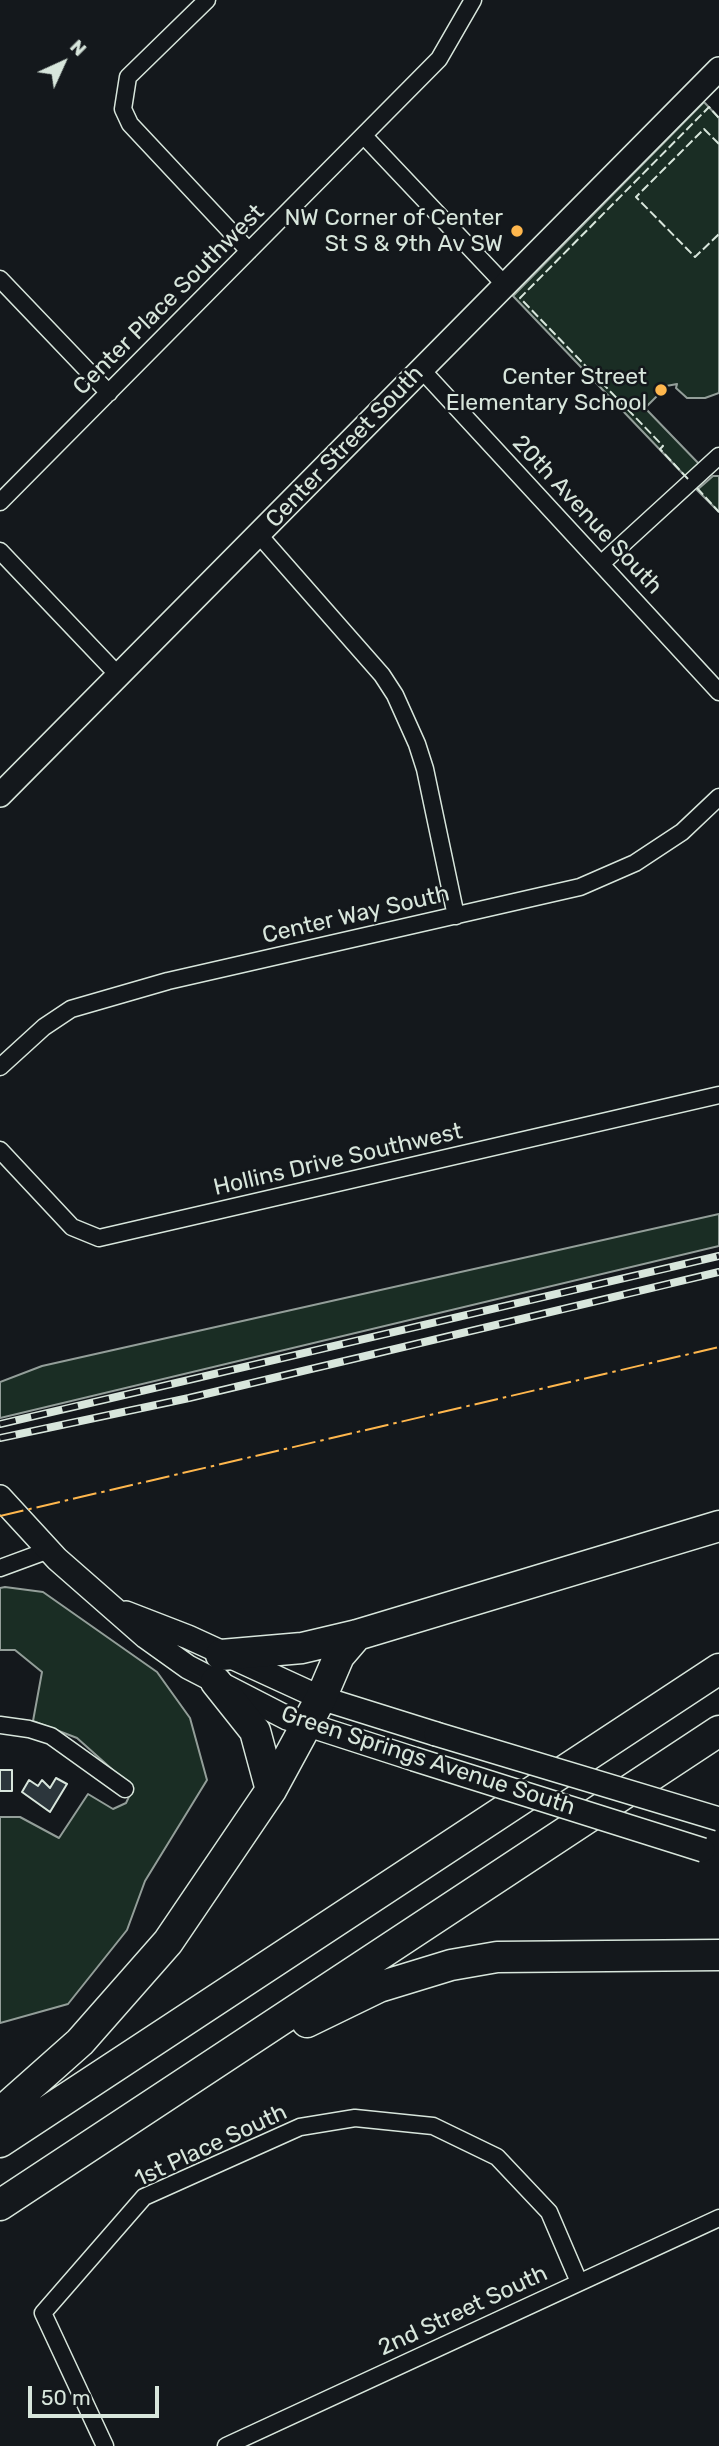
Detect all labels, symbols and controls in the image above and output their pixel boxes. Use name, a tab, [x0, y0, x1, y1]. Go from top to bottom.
north arrow	[28, 28, 98, 98]
text: N	[65, 35, 91, 61]
street label: Center Place Southwest	[68, 199, 270, 401]
place label: NW Corner of Center St S & 9th Av SW	[284, 204, 503, 258]
marker: NW Corner of Center St S & 9th Av SW	[509, 223, 525, 239]
street label: Center Street South	[261, 360, 429, 534]
place label: Center Street Elementary School	[446, 363, 647, 417]
marker: Center Street Elementary School	[653, 382, 669, 398]
street label: 20th Avenue South	[506, 430, 668, 600]
street label: Center Way South	[260, 880, 452, 950]
street label: Hollins Drive Southwest	[211, 1118, 465, 1202]
street label: Green Springs Avenue South	[278, 1700, 578, 1822]
street label: 1st Place South	[130, 2099, 292, 2193]
street label: 2nd Street South	[374, 2260, 552, 2362]
scale bar	[32, 2372, 163, 2416]
text: 50 m	[41, 2385, 91, 2410]

